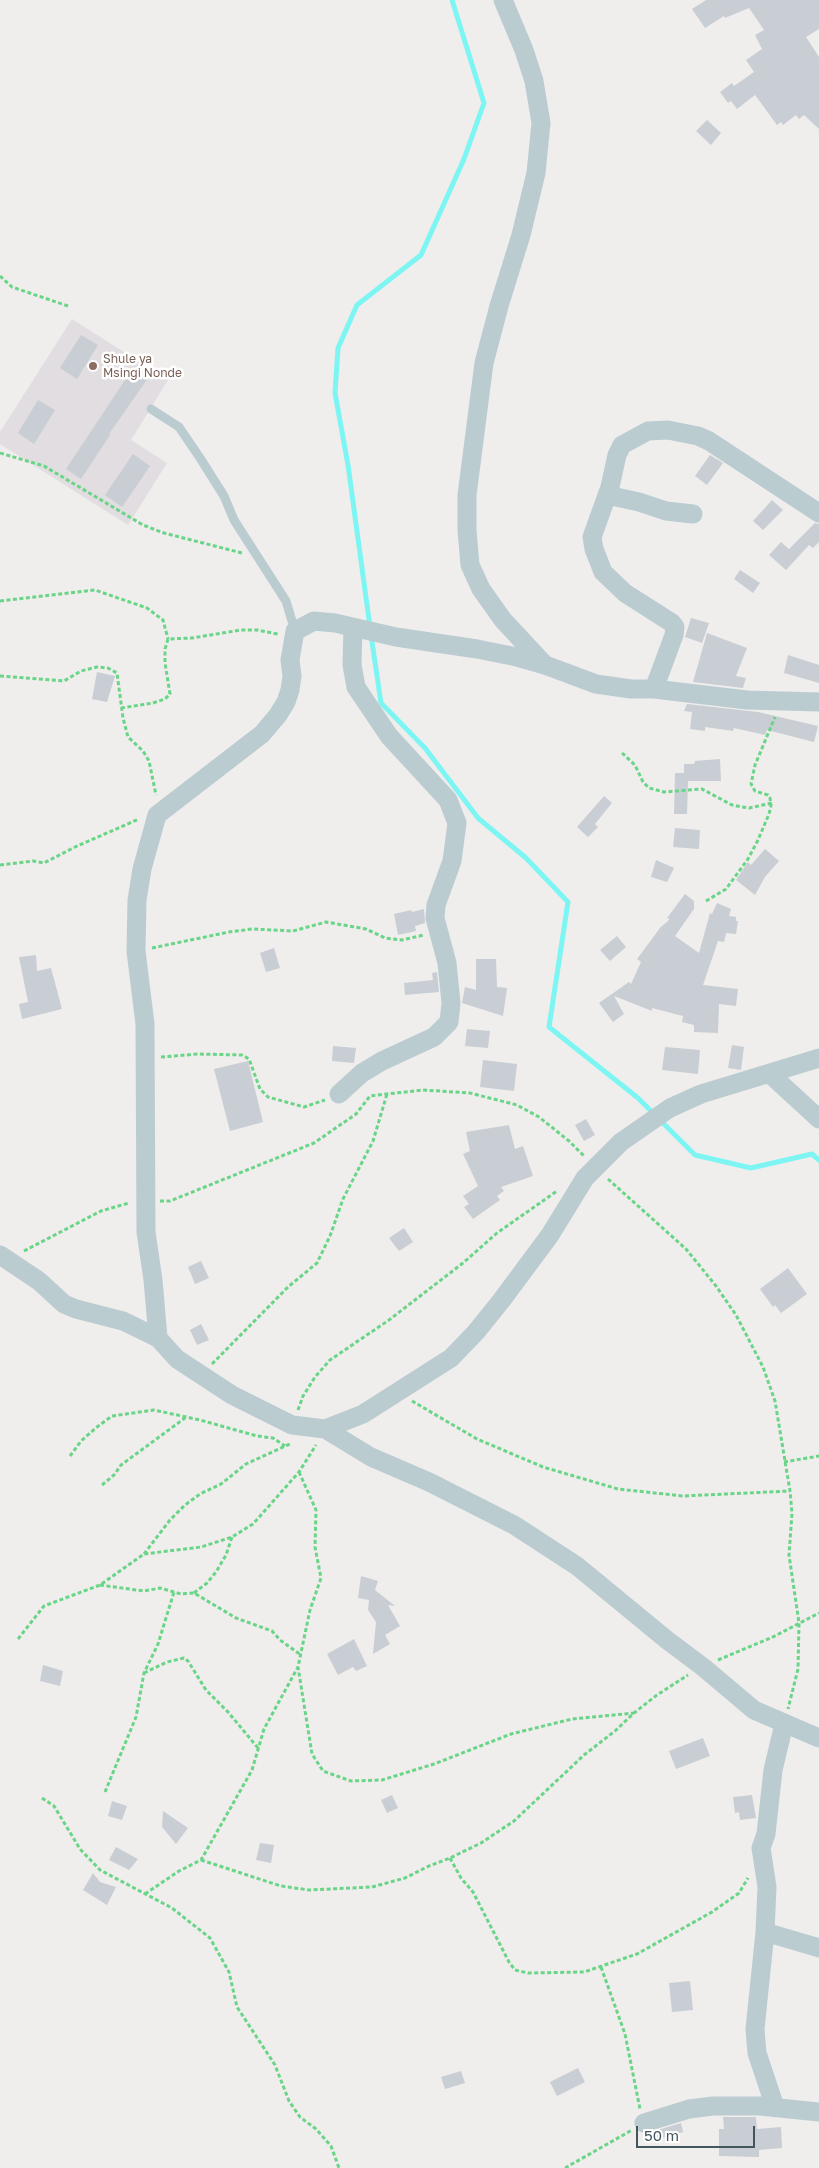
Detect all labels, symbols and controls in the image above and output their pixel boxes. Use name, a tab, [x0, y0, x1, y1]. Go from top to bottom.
place label: Shule ya Msingi Nonde	[103, 352, 182, 380]
marker: Shule ya Msingi Nonde	[87, 360, 99, 372]
scale bar	[639, 2116, 758, 2148]
text: 50 m	[644, 2126, 679, 2144]

